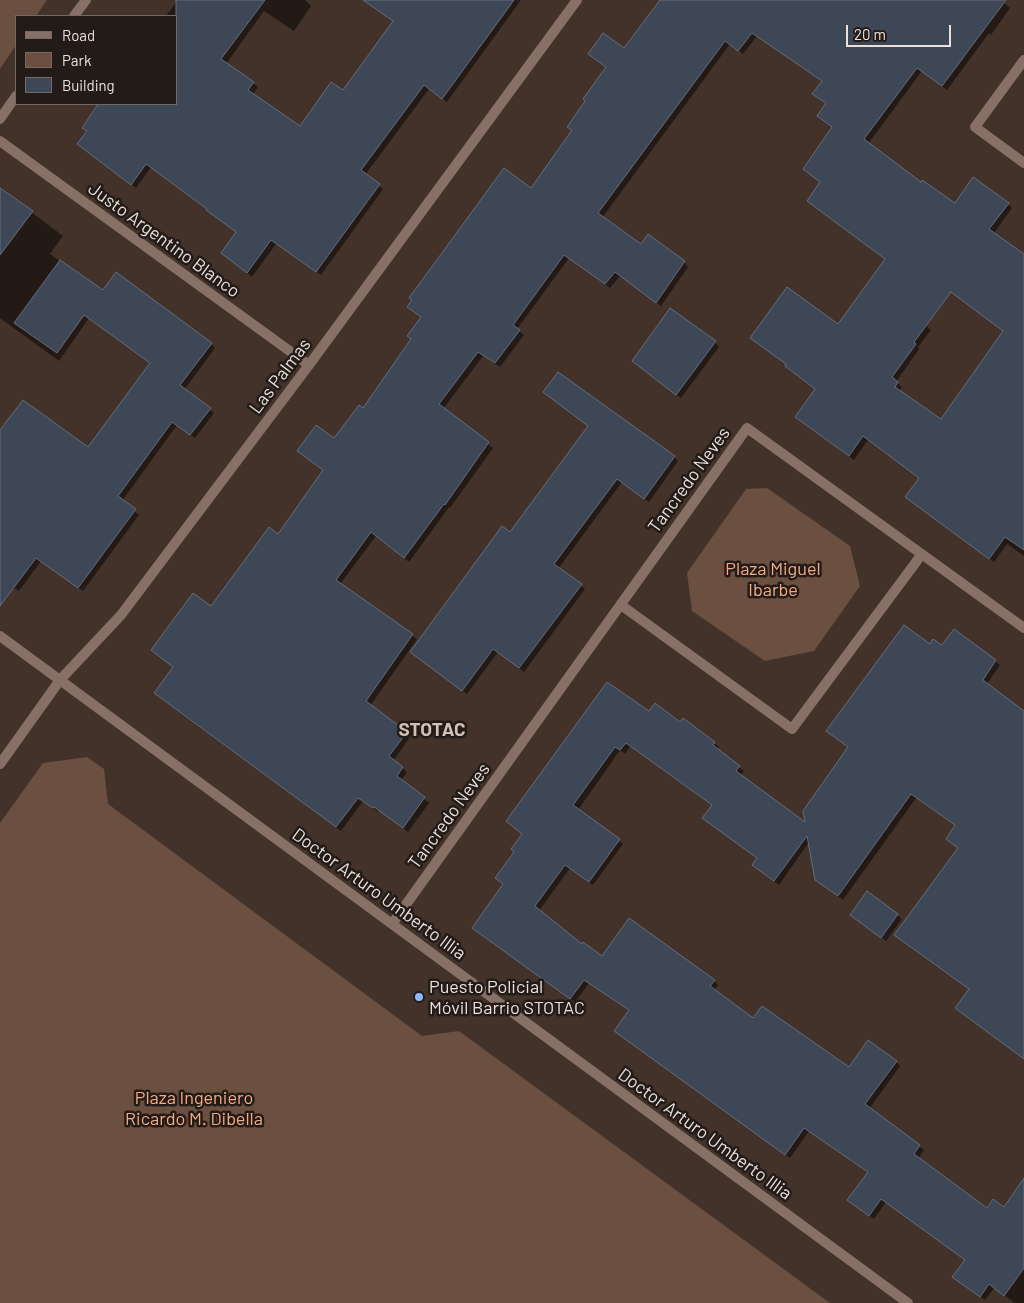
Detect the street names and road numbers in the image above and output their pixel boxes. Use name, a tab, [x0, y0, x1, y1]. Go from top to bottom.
street label: Justo Argentino Blanco	[84, 178, 244, 302]
street label: Las Palmas	[245, 334, 315, 418]
street label: Tancredo Neves	[643, 423, 735, 537]
street label: Tancredo Neves	[403, 759, 495, 873]
street label: Doctor Arturo Umberto Illia	[288, 824, 470, 964]
street label: Doctor Arturo Umberto Illia	[614, 1064, 796, 1204]

